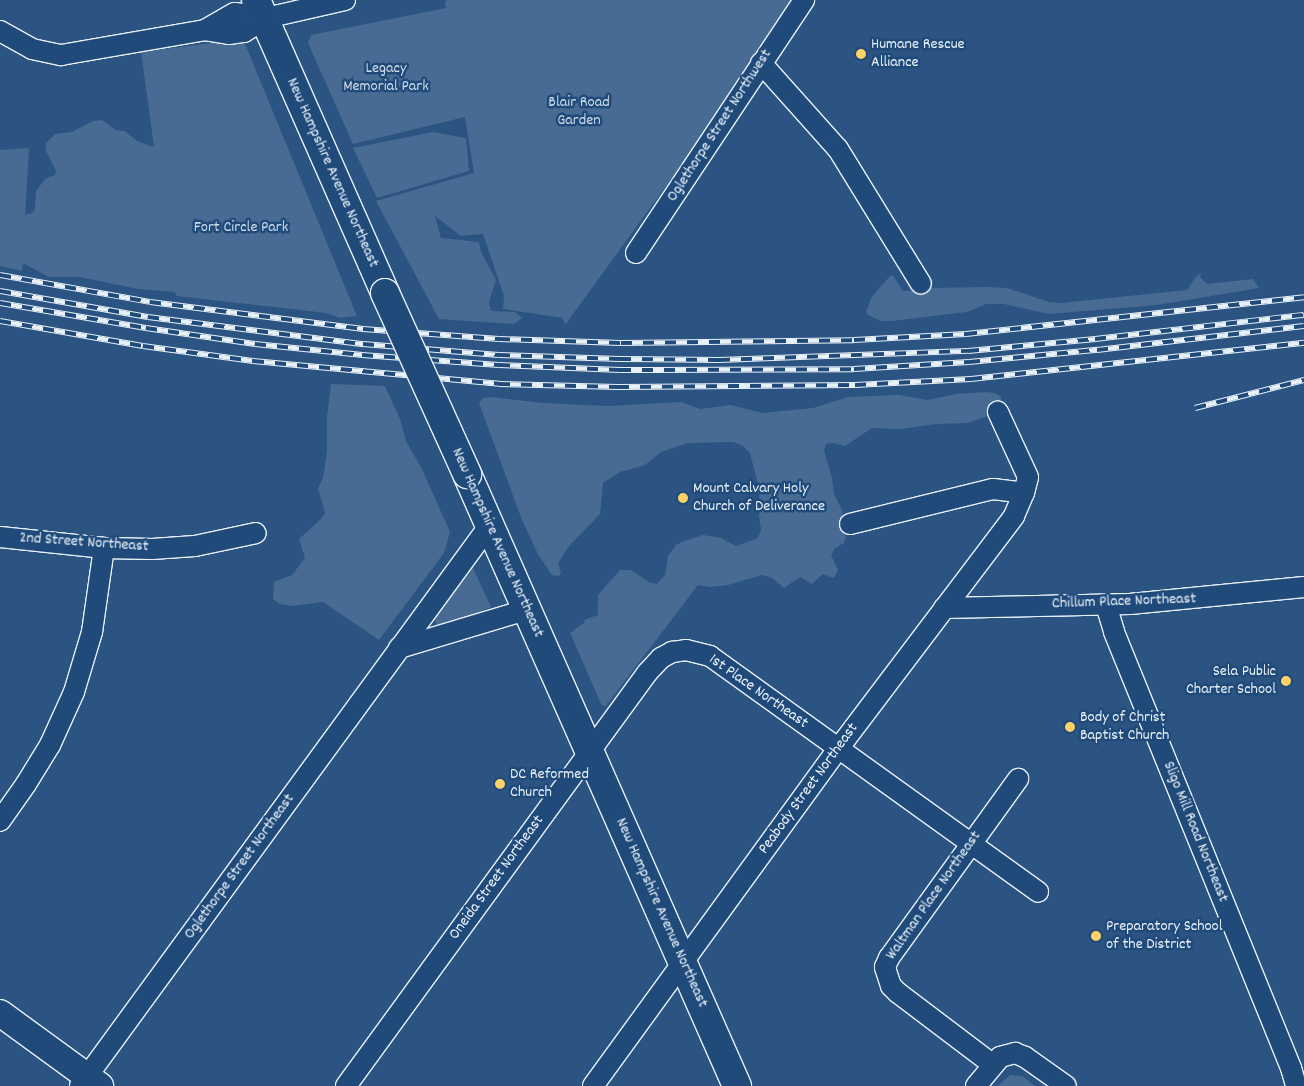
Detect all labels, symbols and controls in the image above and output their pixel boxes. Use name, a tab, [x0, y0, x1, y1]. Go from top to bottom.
place label: Humane Rescue Alliance	[871, 35, 965, 73]
street label: Oglethorpe Street Northwest	[663, 46, 777, 206]
marker: Humane Rescue Alliance	[855, 48, 867, 60]
park label: Legacy Memorial Park	[343, 59, 429, 97]
street label: New Hampshire Avenue Northeast	[281, 75, 383, 271]
park label: Blair Road Garden	[548, 93, 610, 131]
park label: Fort Circle Park	[194, 218, 288, 238]
street label: New Hampshire Avenue Northeast	[446, 445, 548, 641]
place label: Mount Calvary Holy Church of Deliverance	[693, 479, 825, 517]
marker: Mount Calvary Holy Church of Deliverance	[677, 492, 689, 504]
street label: 2nd Street Northeast	[19, 529, 149, 557]
street label: Chillum Place Northeast	[1052, 590, 1196, 614]
street label: 1st Place Northeast	[705, 651, 811, 733]
place label: Sela Public Charter School	[1186, 662, 1276, 700]
marker: Sela Public Charter School	[1280, 675, 1292, 687]
place label: Body of Christ Baptist Church	[1080, 708, 1169, 746]
street label: Peabody Street Northeast	[755, 720, 863, 858]
marker: Body of Christ Baptist Church	[1064, 721, 1076, 733]
street label: Sligo Mill Road Northeast	[1158, 759, 1232, 905]
place label: DC Reformed Church	[510, 765, 589, 803]
marker: DC Reformed Church	[494, 778, 506, 790]
street label: Oglethorpe Street Northeast	[181, 790, 299, 944]
street label: Oneida Street Northeast	[445, 812, 549, 944]
street label: New Hampshire Avenue Northeast	[610, 815, 712, 1011]
street label: Waltman Place Northeast	[882, 828, 986, 964]
place label: Preparatory School of the District	[1106, 917, 1223, 955]
marker: Preparatory School of the District	[1090, 930, 1102, 942]

